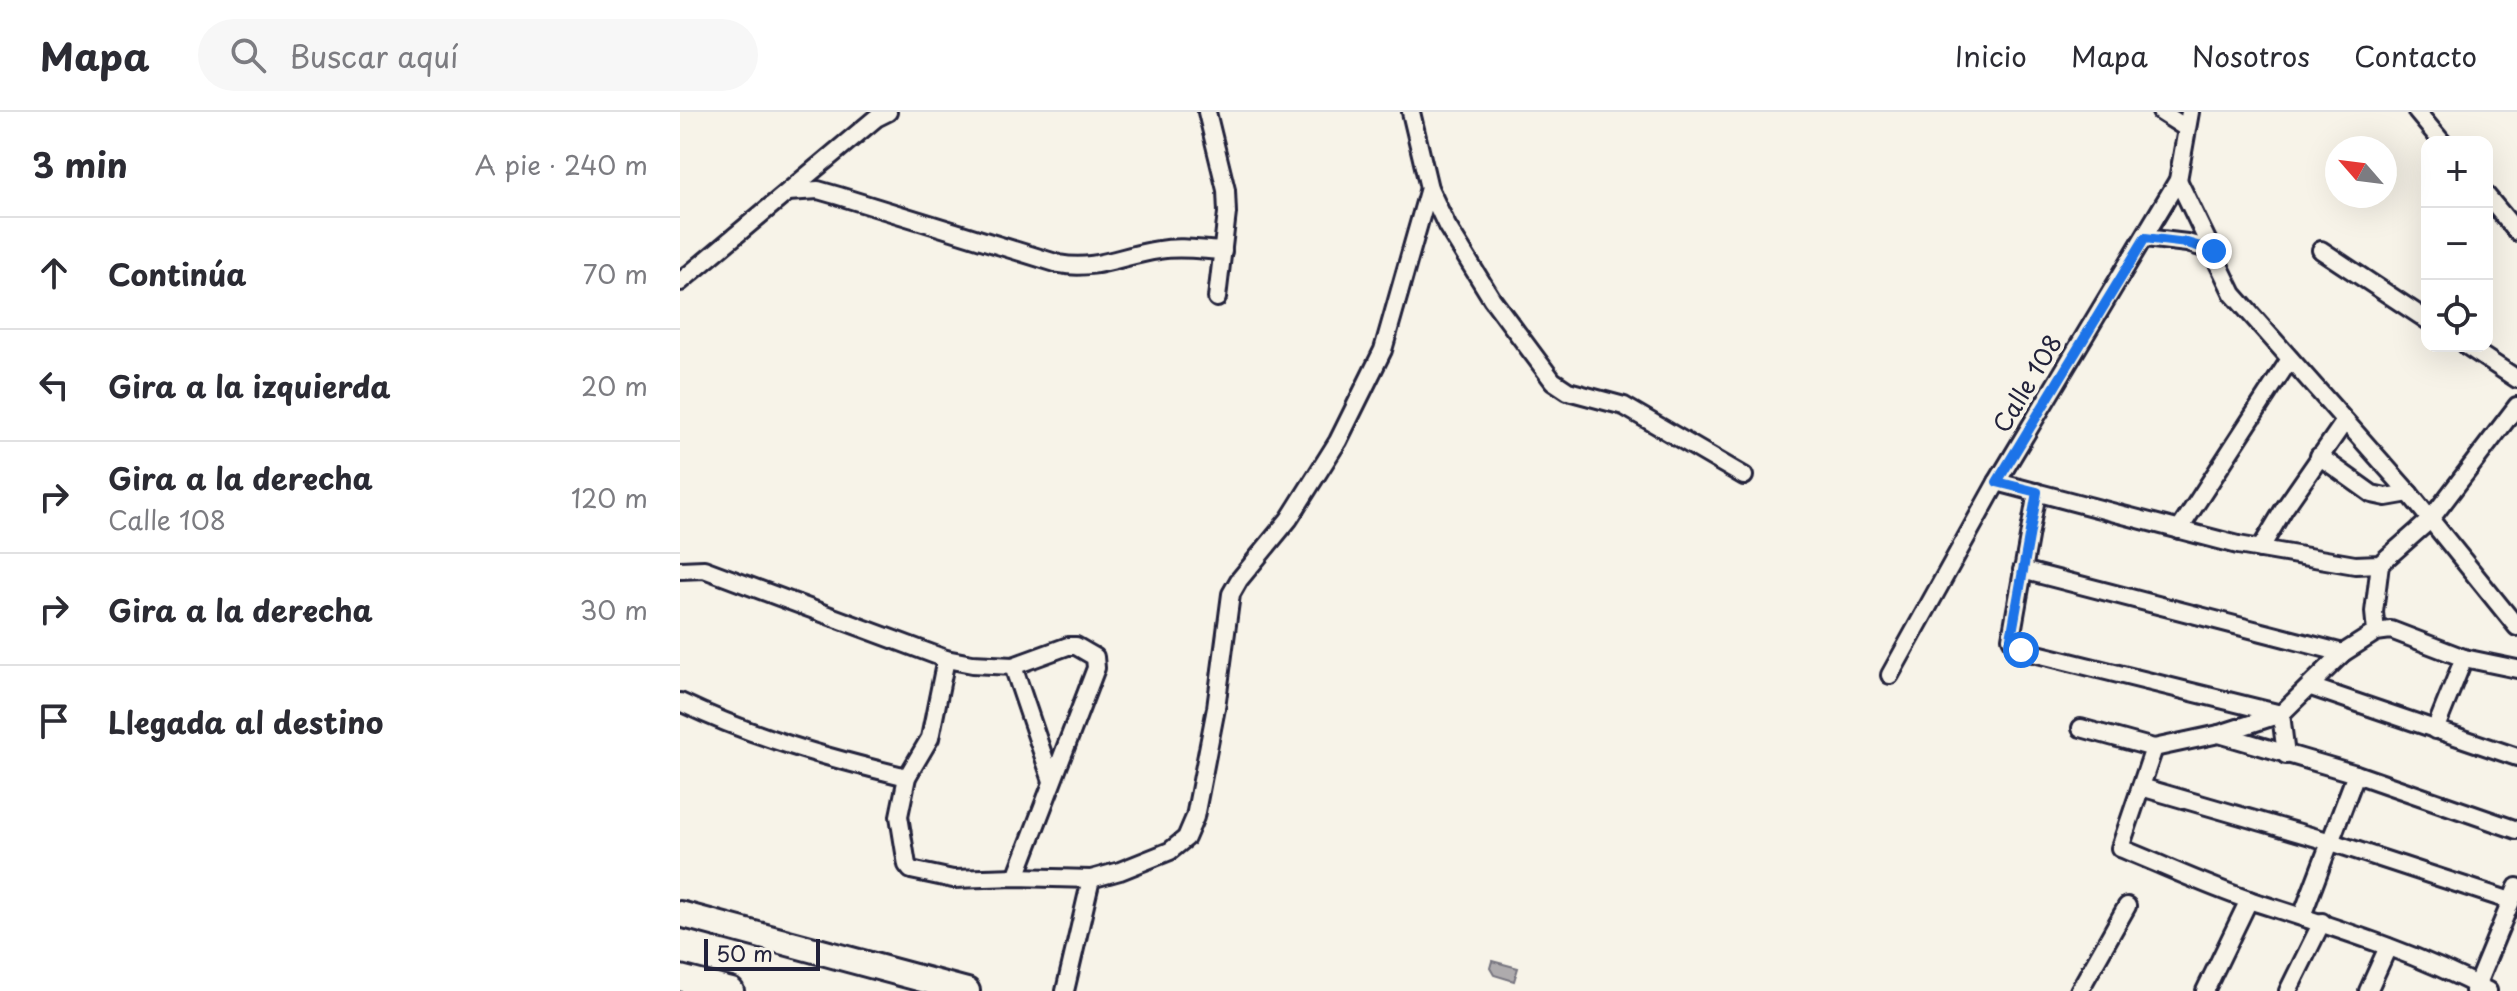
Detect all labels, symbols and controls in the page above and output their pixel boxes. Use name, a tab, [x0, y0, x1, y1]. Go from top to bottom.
search box	[198, 19, 758, 91]
text: Mapa	[40, 27, 150, 84]
icon: search	[226, 33, 270, 77]
text: Buscar aquí	[290, 33, 458, 78]
text: Inicio	[1955, 34, 2027, 77]
text: Mapa	[2071, 34, 2148, 77]
text: Nosotros	[2192, 34, 2310, 77]
text: Contacto	[2354, 34, 2477, 77]
north arrow	[2325, 136, 2397, 208]
map controls	[2421, 136, 2493, 352]
button: +	[2421, 136, 2493, 208]
text: 3 min	[32, 138, 128, 190]
text: A pie · 240 m	[475, 145, 648, 184]
button: −	[2421, 208, 2493, 280]
route end	[2196, 233, 2232, 269]
icon: ahead	[32, 251, 76, 295]
text: Continúa	[108, 251, 247, 296]
text: 70 m	[583, 254, 648, 293]
button: locate	[2421, 280, 2493, 352]
street label: Calle 108	[1983, 327, 2070, 439]
icon: left	[32, 363, 76, 407]
text: Gira a la izquierda	[108, 363, 391, 408]
text: 20 m	[581, 366, 648, 405]
text: Gira a la derecha	[108, 455, 373, 500]
icon: right	[32, 475, 76, 519]
text: 120 m	[571, 478, 648, 517]
text: Calle 108	[108, 500, 226, 539]
icon: right	[32, 587, 76, 631]
text: Gira a la derecha	[108, 587, 373, 632]
text: 30 m	[580, 590, 648, 629]
route start	[2003, 632, 2039, 668]
icon: arrive	[32, 699, 76, 743]
text: Llegada al destino	[108, 699, 383, 744]
scale bar	[704, 935, 820, 971]
text: 50 m	[716, 936, 773, 969]

